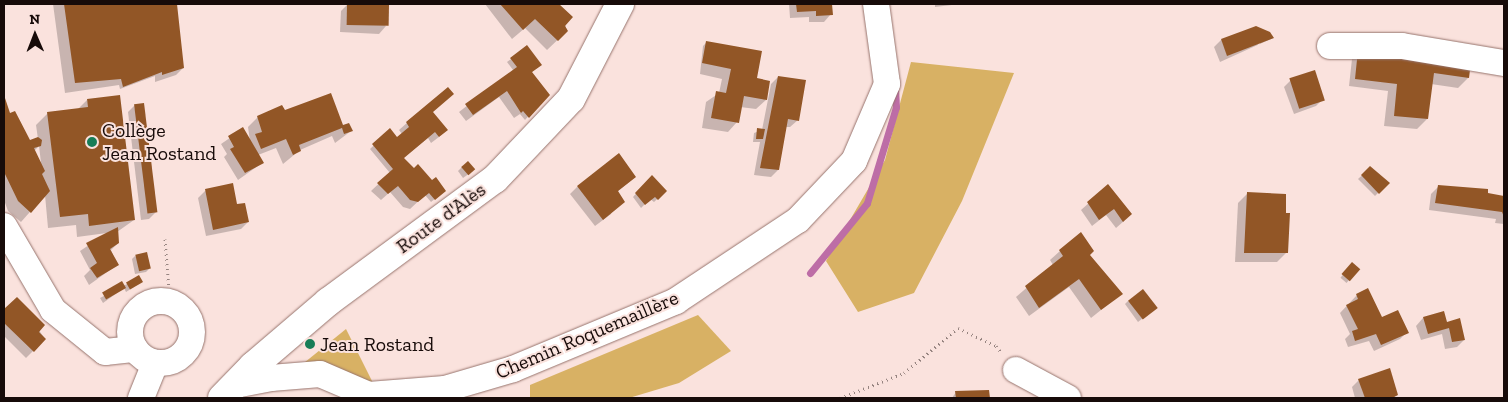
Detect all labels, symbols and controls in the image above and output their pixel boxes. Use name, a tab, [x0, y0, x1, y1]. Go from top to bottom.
north arrow	[10, 10, 60, 60]
text: N	[29, 11, 40, 28]
place label: Collège Jean Rostand	[102, 118, 216, 165]
marker: Collège Jean Rostand	[86, 136, 98, 148]
street label: Route d'Alès	[392, 178, 490, 258]
street label: Chemin Roquemaillère	[492, 286, 682, 384]
place label: Jean Rostand	[320, 332, 434, 356]
marker: Jean Rostand	[304, 338, 316, 350]

